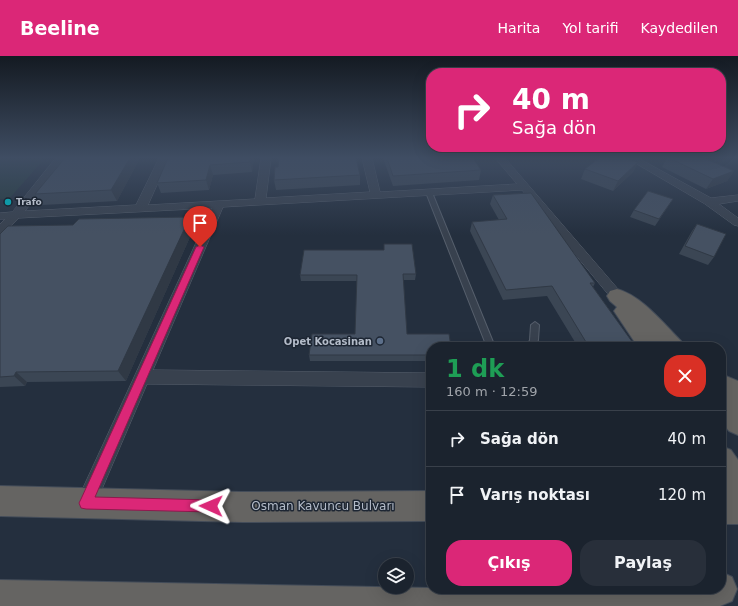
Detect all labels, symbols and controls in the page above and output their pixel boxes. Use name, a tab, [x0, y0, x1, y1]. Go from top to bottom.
text: Beeline	[20, 17, 100, 39]
text: Harita	[498, 20, 540, 36]
text: Yol tarifi	[562, 20, 619, 36]
text: Kaydedilen	[641, 20, 718, 36]
text: 40 m	[512, 83, 590, 116]
icon: right	[446, 84, 498, 136]
text: Sağa dön	[512, 117, 596, 138]
marker: Trafo	[3, 197, 13, 207]
place label: Trafo	[16, 197, 42, 207]
pin	[183, 206, 217, 247]
icon: arrive	[189, 212, 211, 234]
place label: Opet Kocasinan	[284, 336, 372, 347]
marker: Opet Kocasinan	[375, 336, 385, 346]
text: 1 dk	[446, 355, 504, 383]
button: close	[664, 355, 706, 397]
text: 160 m · 12:59	[446, 384, 537, 399]
icon: right	[446, 428, 468, 450]
text: Sağa dön	[480, 430, 559, 448]
text: 40 m	[668, 430, 706, 448]
icon: arrive	[446, 484, 468, 506]
position arrow	[190, 485, 232, 527]
text: Varış noktası	[480, 486, 590, 504]
text: 120 m	[658, 486, 706, 504]
street label: Osman Kavuncu Bulvarı	[251, 499, 395, 513]
button: Çıkış	[446, 540, 572, 586]
button: Paylaş	[580, 540, 706, 586]
map controls	[378, 558, 414, 594]
button: layers	[378, 558, 414, 594]

